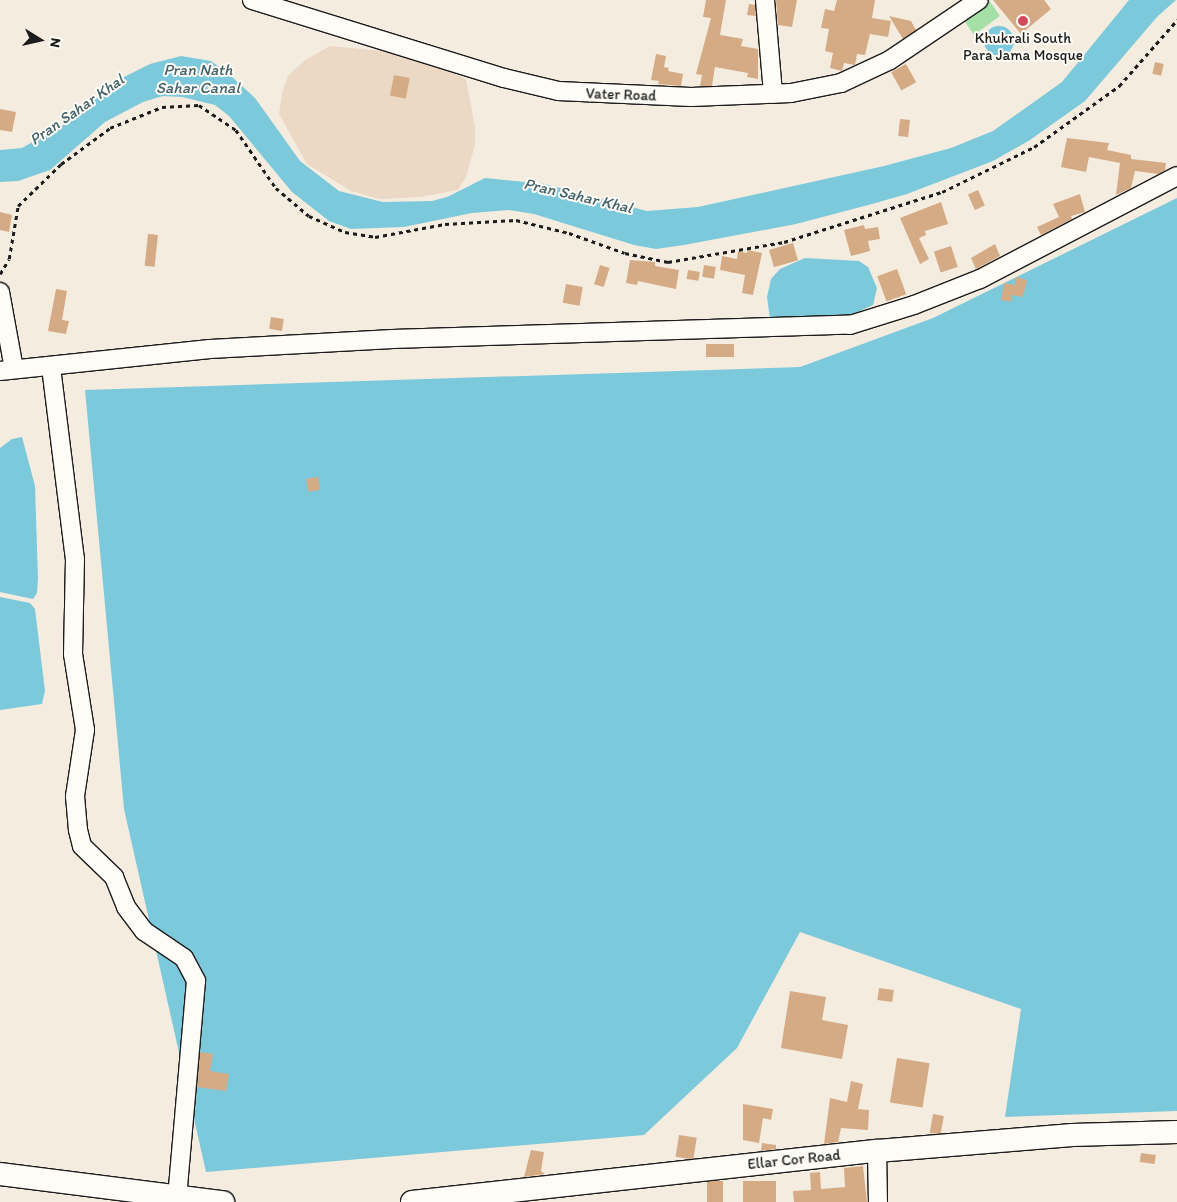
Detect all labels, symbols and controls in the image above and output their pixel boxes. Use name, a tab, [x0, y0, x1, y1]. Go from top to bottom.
north arrow	[15, 15, 65, 65]
marker: Khukrali South Para Jama Mosque	[1017, 15, 1029, 27]
place label: Khukrali South Para Jama Mosque	[963, 29, 1083, 64]
text: N	[46, 37, 64, 49]
water label: Pran Nath Sahar Canal	[156, 60, 240, 98]
water label: Pran Sahar Khal	[26, 70, 128, 150]
street label: Vater Road	[586, 85, 656, 105]
water label: Pran Sahar Khal	[522, 174, 634, 218]
street label: Ellar Cor Road	[747, 1146, 841, 1174]

